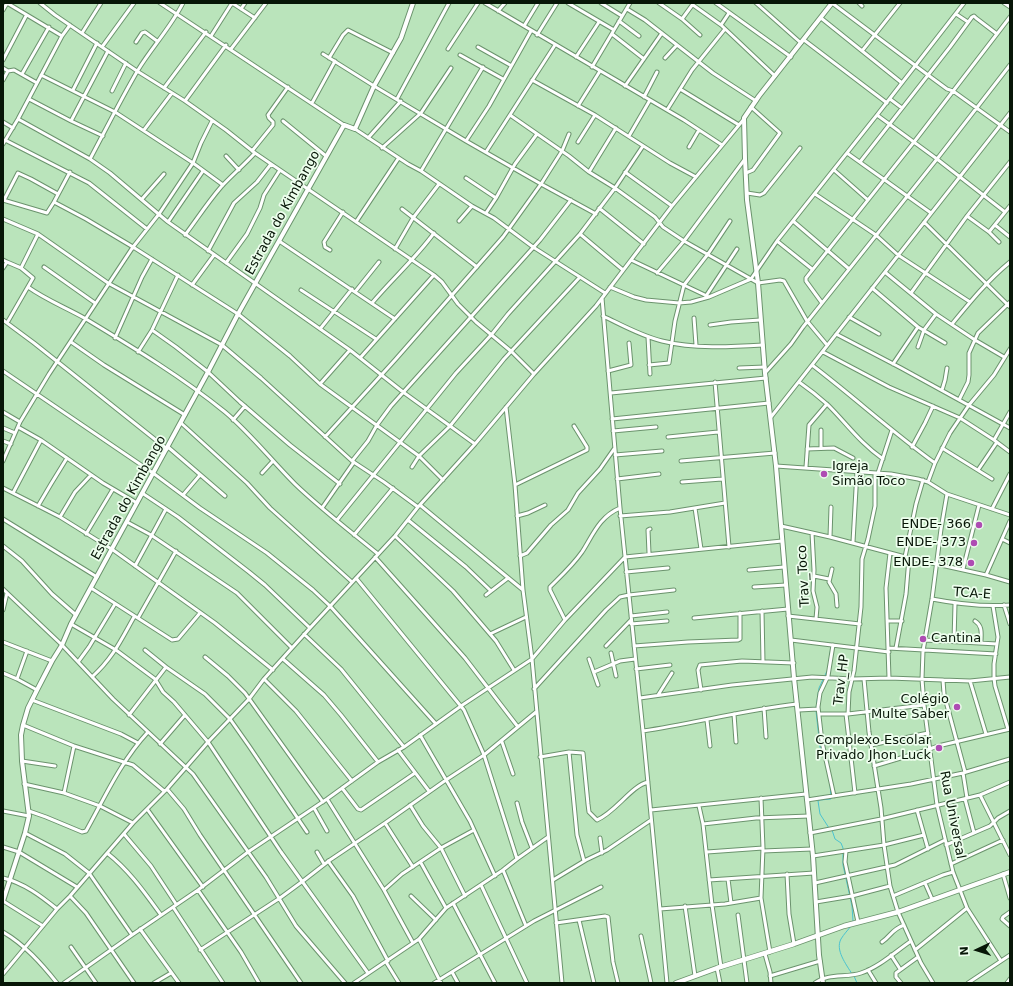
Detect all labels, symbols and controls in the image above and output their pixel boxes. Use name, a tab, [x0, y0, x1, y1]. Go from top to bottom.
street label: Estrada do Kimbango	[242, 148, 324, 278]
street label: Estrada do Kimbango	[88, 433, 170, 563]
place label: Igreja Simão Toco	[832, 459, 905, 490]
marker: Igreja Simão Toco	[819, 469, 829, 479]
place label: ENDE- 366	[901, 517, 971, 533]
marker: ENDE- 366	[974, 520, 984, 530]
place label: ENDE- 373	[896, 535, 966, 551]
marker: ENDE- 373	[969, 538, 979, 548]
street label: Trav_Toco	[795, 544, 813, 608]
place label: ENDE- 378	[893, 555, 963, 571]
marker: ENDE- 378	[966, 558, 976, 568]
street label: TCA-E	[953, 585, 991, 603]
place label: Cantina	[931, 631, 981, 647]
marker: Cantina	[918, 634, 928, 644]
street label: Trav_HP	[831, 654, 853, 706]
place label: Colégio Multe Saber	[871, 692, 949, 723]
marker: Colégio Multe Saber	[952, 702, 962, 712]
place label: Complexo Escolar Privado Jhon Luck	[815, 733, 931, 764]
marker: Complexo Escolar Privado Jhon Luck	[934, 743, 944, 753]
street label: Rua Universal	[936, 770, 968, 860]
north arrow	[957, 930, 997, 970]
text: N	[958, 946, 971, 956]

